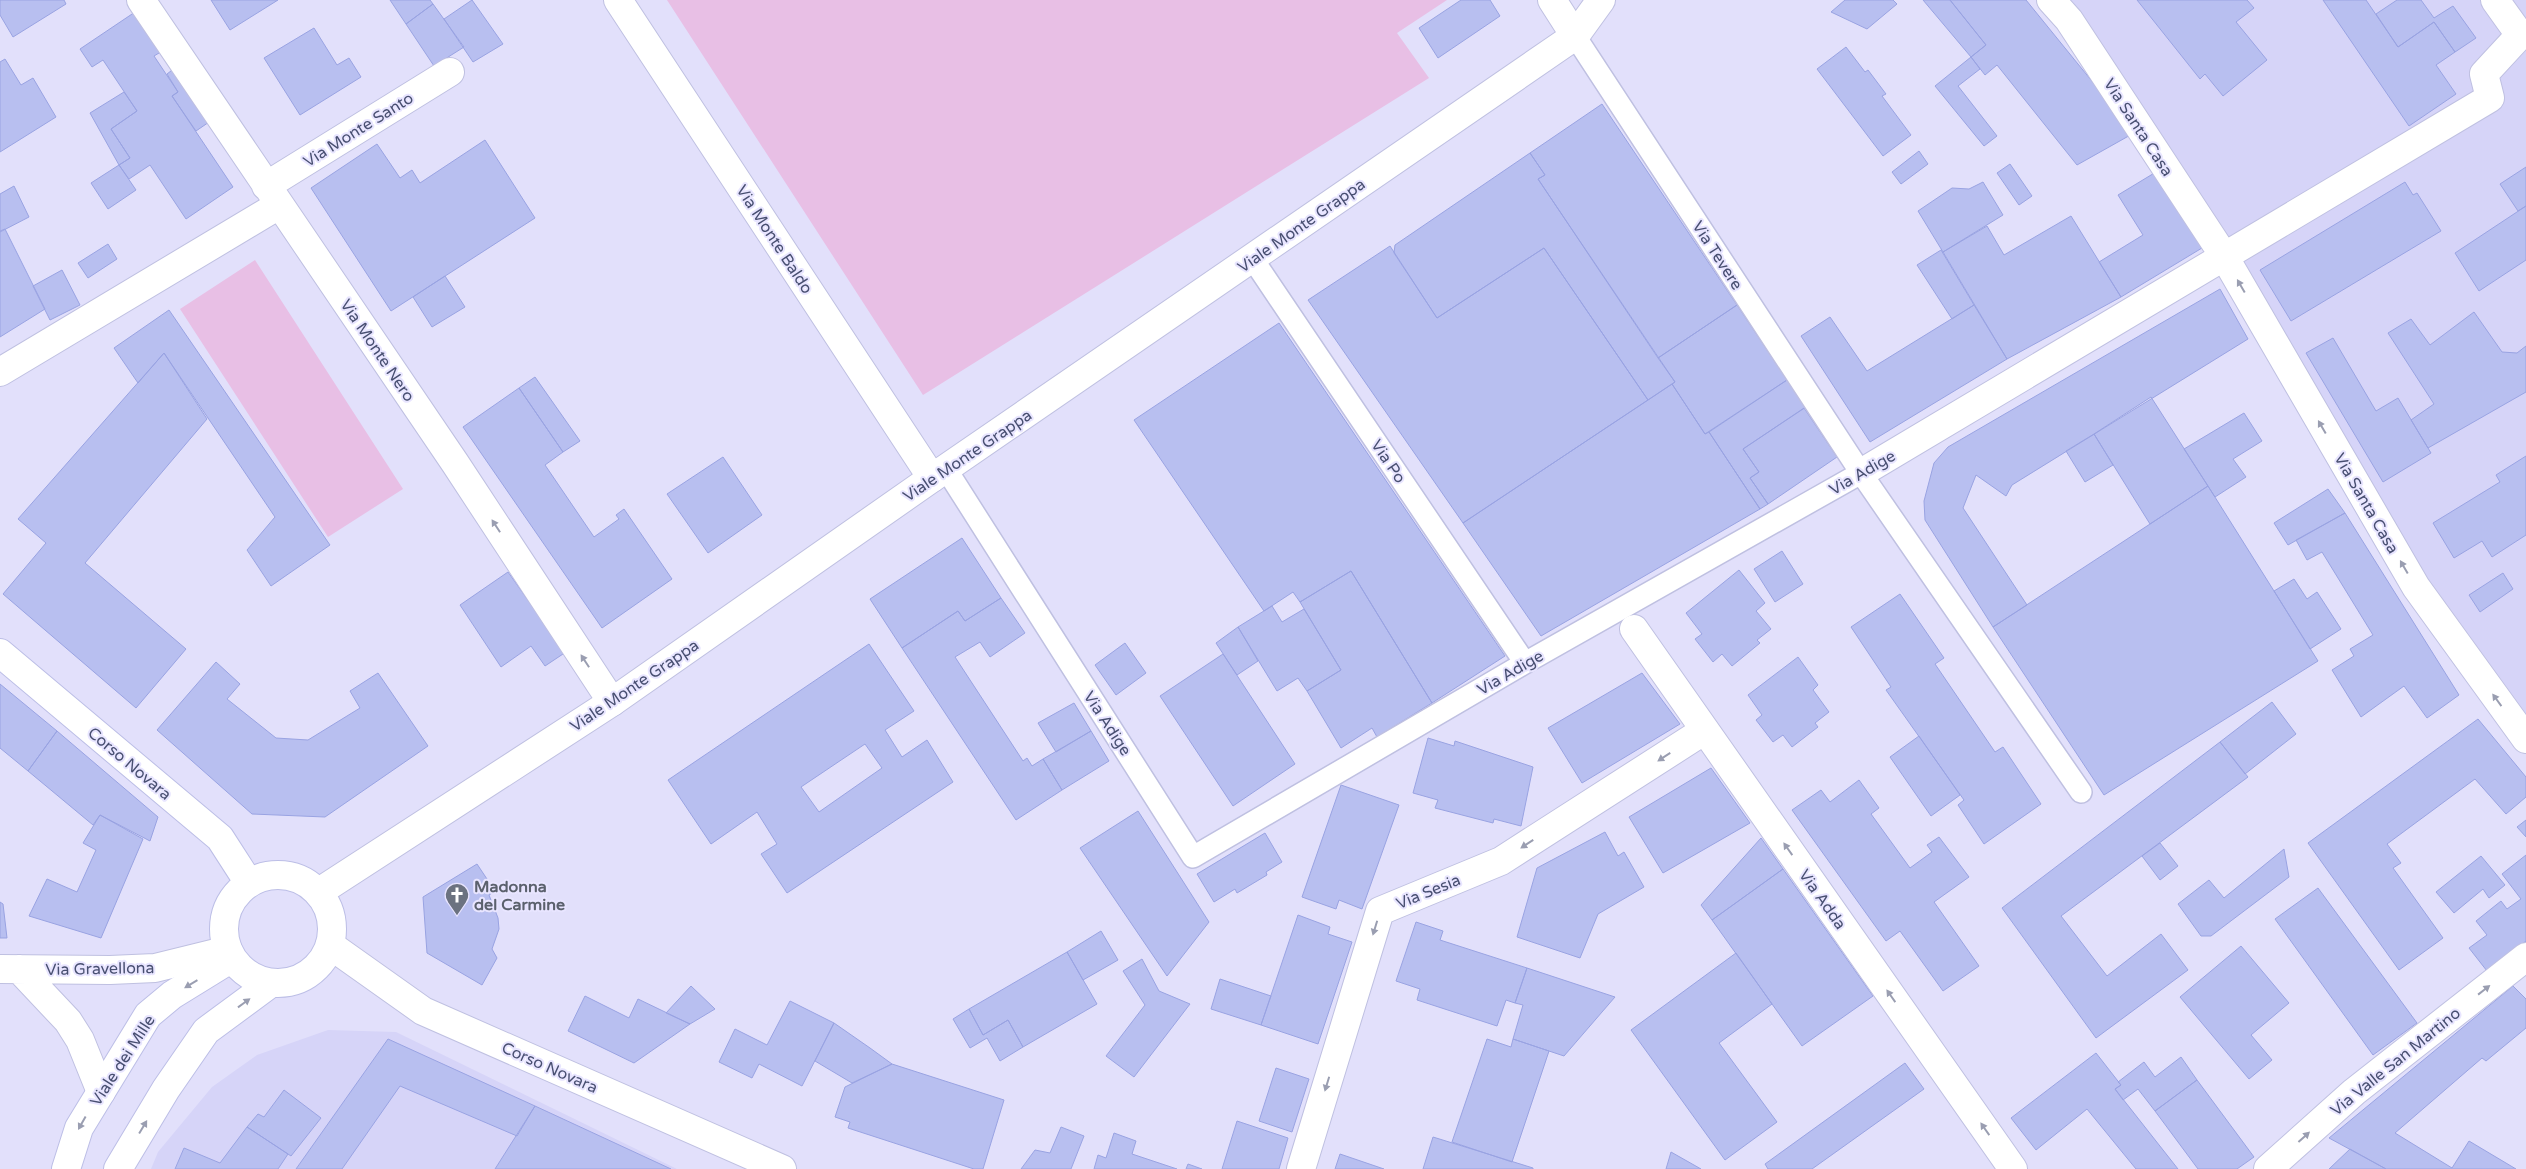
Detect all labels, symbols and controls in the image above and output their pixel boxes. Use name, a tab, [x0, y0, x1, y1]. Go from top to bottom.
street label: Via Santa Casa	[2099, 75, 2177, 180]
street label: Via Monte Santo	[300, 88, 417, 172]
street label: Viale Monte Grappa	[1234, 174, 1369, 277]
street label: Via Monte Baldo	[732, 181, 817, 298]
street label: Via Tevere	[1687, 217, 1747, 294]
one-way arrow	[2237, 279, 2245, 293]
street label: Via Monte Nero	[336, 296, 419, 406]
street label: Viale Monte Grappa	[899, 405, 1036, 506]
one-way arrow	[2318, 420, 2327, 433]
street label: Via Po	[1366, 436, 1410, 487]
street label: Via Adige	[1826, 446, 1899, 500]
street label: Via Santa Casa	[2329, 450, 2403, 557]
one-way arrow	[491, 519, 501, 532]
one-way arrow	[2400, 560, 2408, 575]
street label: Viale Monte Grappa	[566, 635, 703, 736]
street label: Via Adige	[1474, 646, 1547, 700]
one-way arrow	[581, 654, 590, 668]
street label: Via Adige	[1079, 687, 1135, 760]
one-way arrow	[2492, 694, 2503, 707]
street label: Corso Novara	[83, 723, 175, 805]
one-way arrow	[1657, 752, 1670, 761]
one-way arrow	[1520, 840, 1534, 849]
one-way arrow	[1783, 842, 1793, 856]
street label: Via Adda	[1794, 866, 1850, 934]
street label: Via Sesia	[1393, 870, 1463, 914]
place label: Madonna del Carmine	[474, 877, 565, 915]
church icon: Madonna del Carmine	[444, 882, 470, 916]
one-way arrow	[1370, 921, 1378, 936]
street label: Via Gravellona	[45, 958, 155, 980]
one-way arrow	[184, 979, 197, 988]
one-way arrow	[2477, 985, 2491, 995]
one-way arrow	[1886, 989, 1896, 1003]
one-way arrow	[237, 998, 251, 1008]
street label: Via Valle San Martino	[2327, 1003, 2465, 1120]
street label: Viale dei Mille	[86, 1011, 160, 1110]
street label: Corso Novara	[498, 1038, 601, 1098]
one-way arrow	[1323, 1076, 1330, 1091]
one-way arrow	[78, 1116, 86, 1131]
one-way arrow	[138, 1121, 147, 1134]
one-way arrow	[1980, 1122, 1990, 1136]
one-way arrow	[2297, 1131, 2310, 1142]

